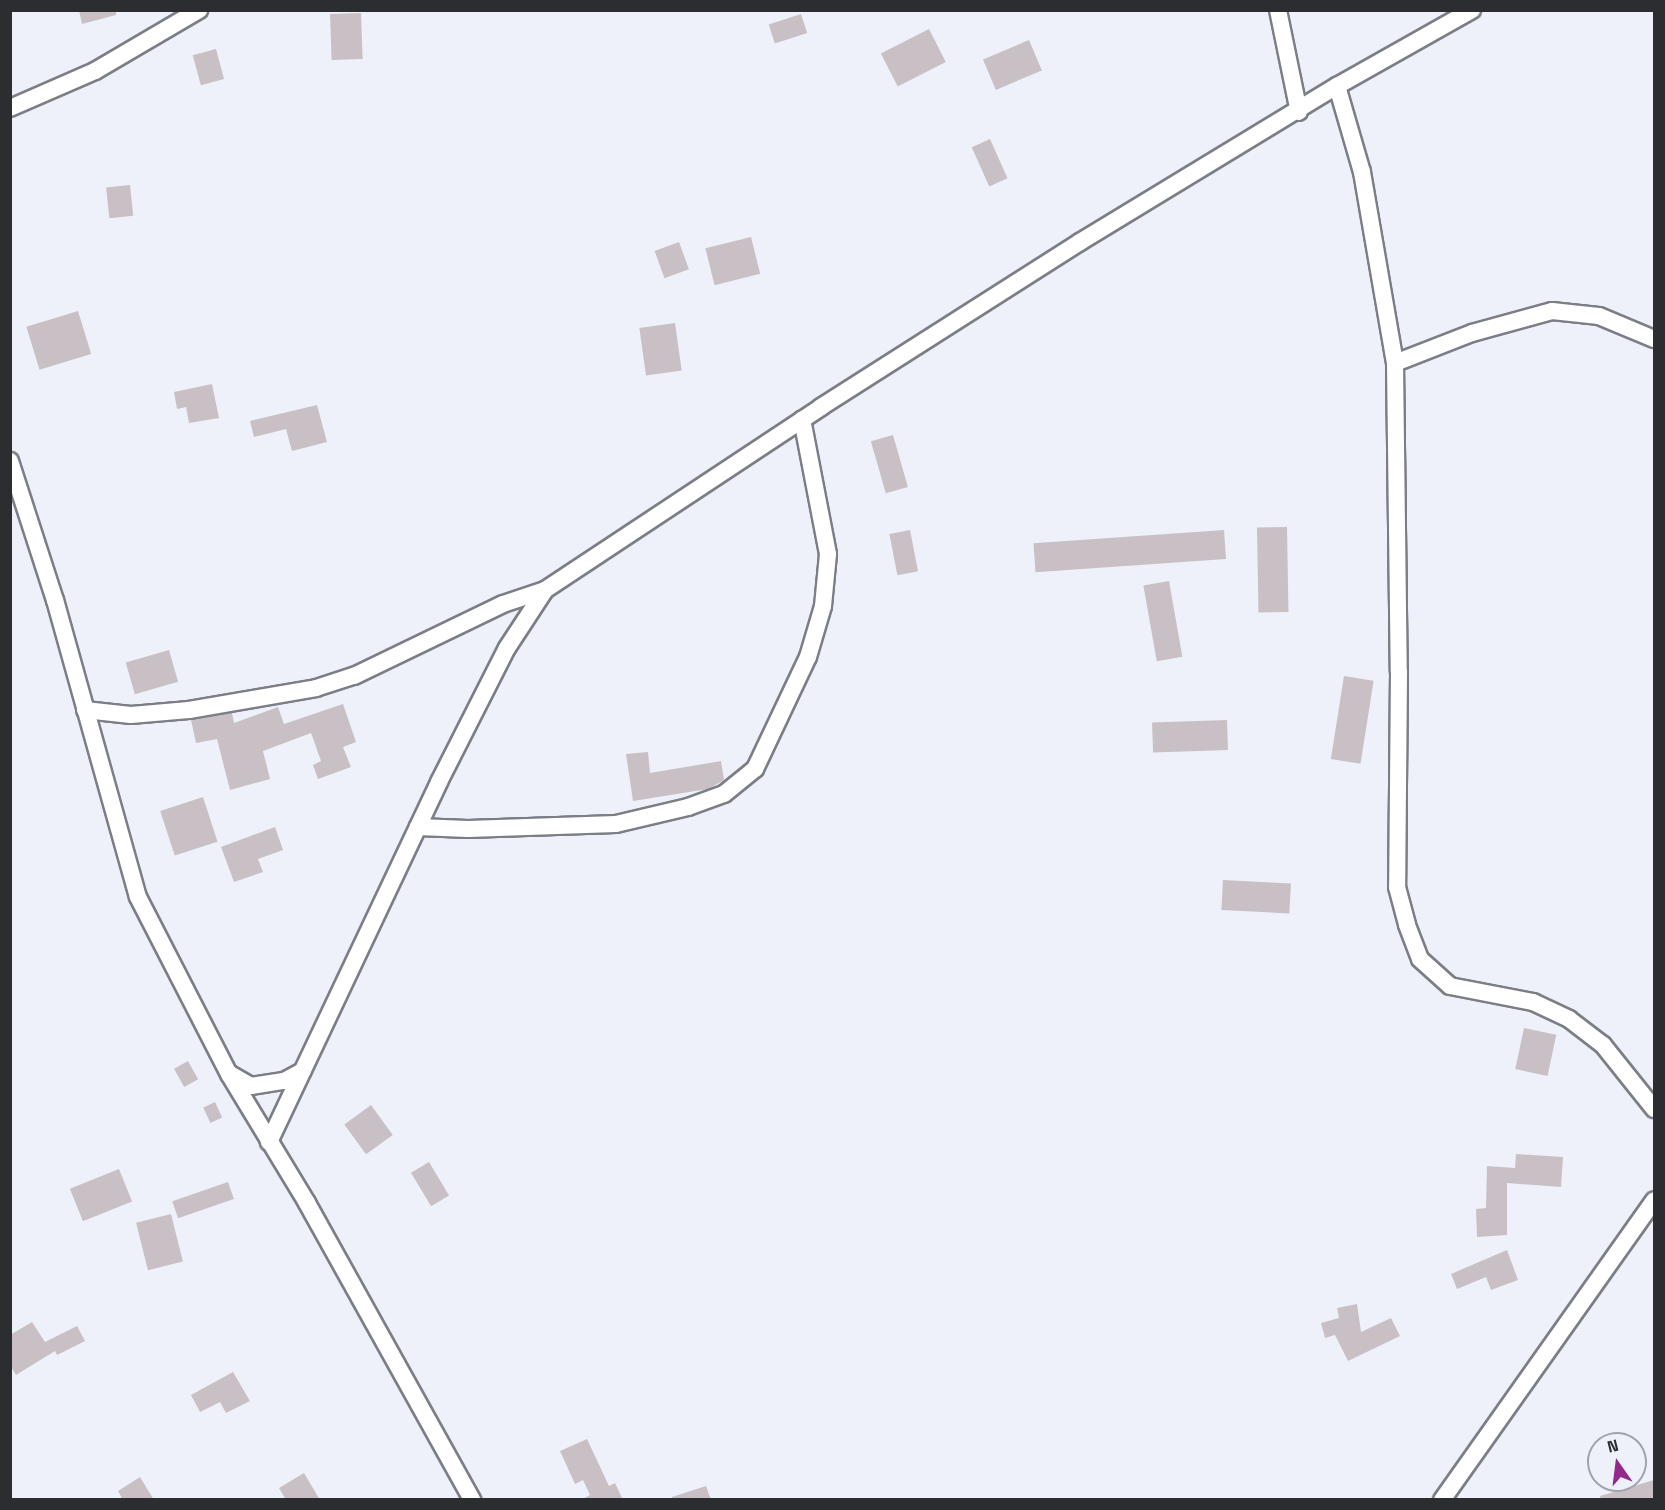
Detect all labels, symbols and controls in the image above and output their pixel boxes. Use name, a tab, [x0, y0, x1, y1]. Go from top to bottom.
north arrow	[1587, 1432, 1647, 1492]
text: N	[1605, 1435, 1621, 1457]

